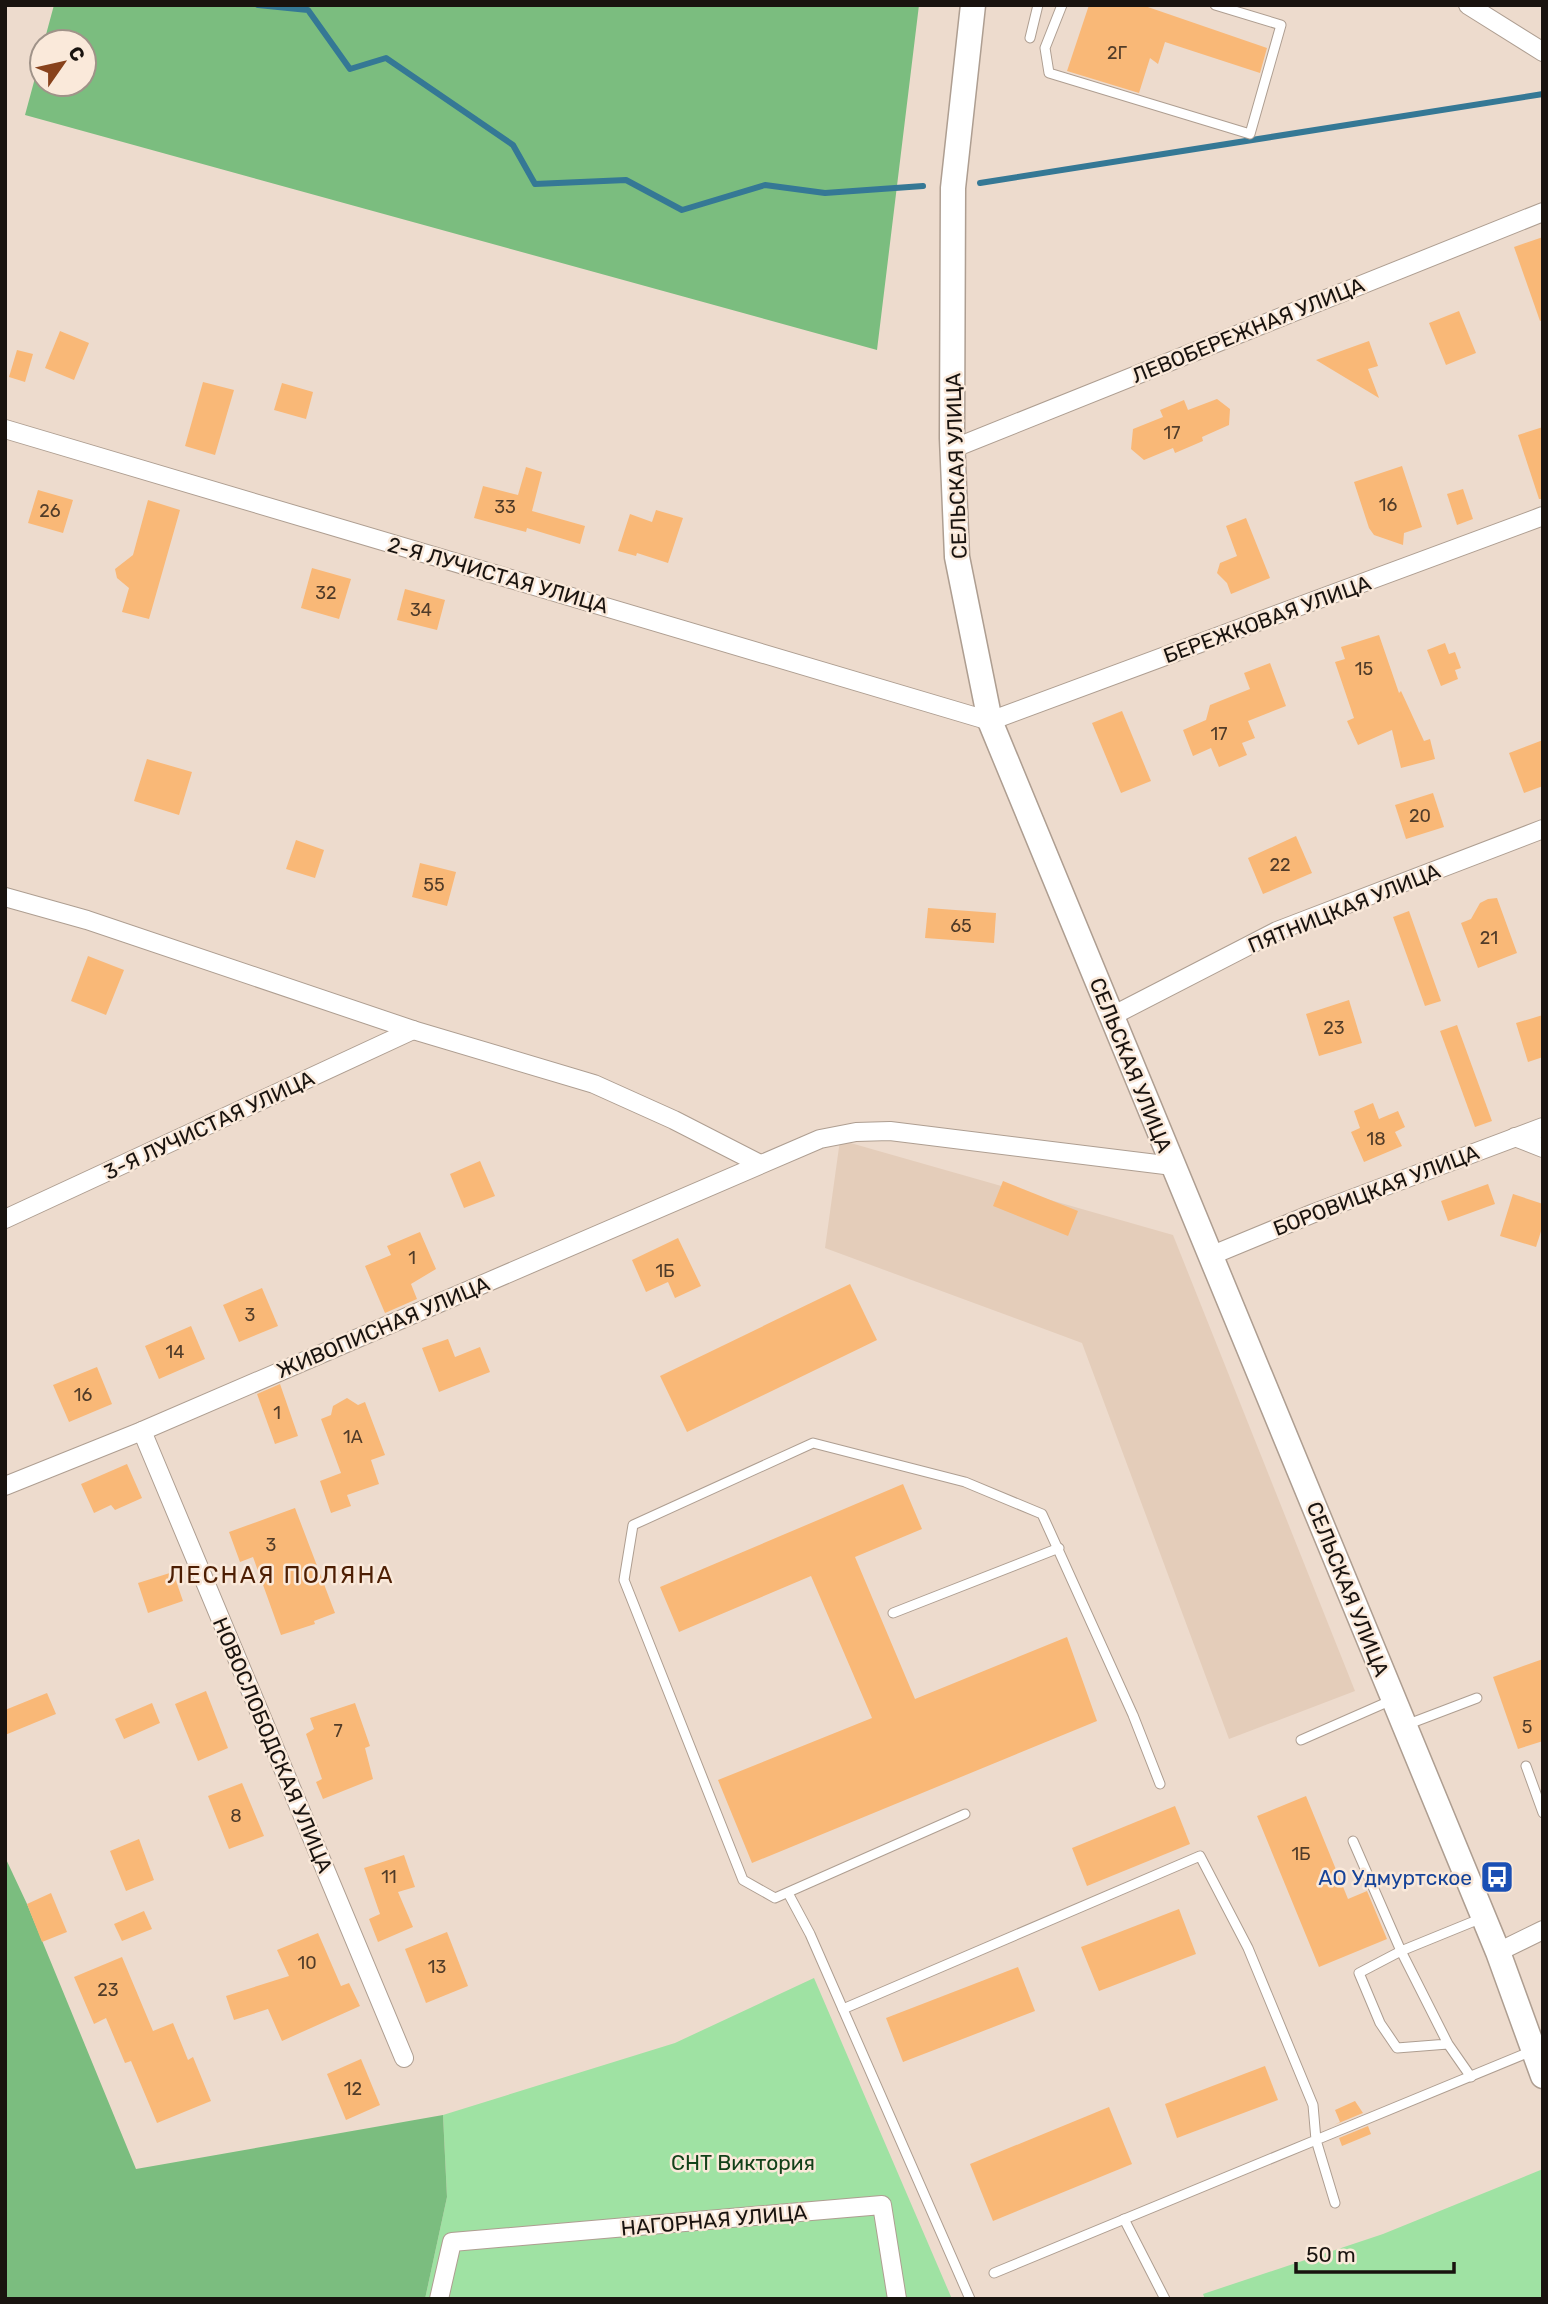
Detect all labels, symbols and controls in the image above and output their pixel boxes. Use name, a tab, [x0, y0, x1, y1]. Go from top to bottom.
north arrow	[28, 28, 98, 98]
text: С	[63, 42, 90, 66]
house number: 2Г	[1107, 42, 1128, 64]
street label: ЛЕВОБЕРЕЖНАЯ УЛИЦА	[1128, 272, 1368, 388]
street label: СЕЛЬСКАЯ УЛИЦА	[940, 372, 972, 560]
house number: 17	[1164, 422, 1180, 444]
house number: 16	[1379, 494, 1397, 516]
house number: 33	[494, 496, 516, 518]
house number: 26	[39, 500, 61, 522]
street label: 2-Я ЛУЧИСТАЯ УЛИЦА	[385, 532, 611, 618]
street label: БЕРЕЖКОВАЯ УЛИЦА	[1160, 570, 1374, 668]
house number: 32	[315, 582, 337, 604]
house number: 34	[410, 599, 432, 621]
house number: 15	[1355, 658, 1373, 680]
house number: 17	[1211, 723, 1227, 745]
house number: 20	[1409, 805, 1431, 827]
house number: 22	[1269, 854, 1291, 876]
street label: ПЯТНИЦКАЯ УЛИЦА	[1244, 858, 1444, 958]
house number: 55	[423, 874, 445, 896]
house number: 65	[950, 915, 972, 937]
house number: 21	[1480, 927, 1498, 949]
street label: СЕЛЬСКАЯ УЛИЦА	[1085, 974, 1177, 1156]
house number: 23	[1323, 1017, 1345, 1039]
street label: 3-Я ЛУЧИСТАЯ УЛИЦА	[100, 1065, 318, 1185]
house number: 18	[1366, 1128, 1386, 1150]
street label: БОРОВИЦКАЯ УЛИЦА	[1270, 1139, 1482, 1241]
house number: 1	[408, 1247, 416, 1269]
house number: 1Б	[655, 1260, 675, 1282]
street label: ЖИВОПИСНАЯ УЛИЦА	[273, 1271, 493, 1383]
house number: 3	[245, 1304, 255, 1326]
house number: 14	[166, 1341, 184, 1363]
house number: 16	[74, 1384, 92, 1406]
house number: 1	[273, 1402, 281, 1424]
house number: 1А	[343, 1426, 363, 1448]
street label: СЕЛЬСКАЯ УЛИЦА	[1302, 1498, 1394, 1680]
house number: 3	[266, 1534, 276, 1556]
district label: ЛЕСНАЯ ПОЛЯНА	[167, 1561, 395, 1589]
street label: НОВОСЛОБОДСКАЯ УЛИЦА	[208, 1614, 338, 1876]
house number: 5	[1522, 1716, 1532, 1738]
house number: 7	[333, 1720, 343, 1742]
house number: 8	[230, 1805, 242, 1827]
house number: 1Б	[1291, 1843, 1311, 1865]
bus stop icon: АО Удмуртское	[1478, 1858, 1516, 1896]
place label: АО Удмуртское	[1318, 1865, 1472, 1890]
house number: 11	[381, 1866, 397, 1888]
house number: 10	[297, 1952, 317, 1974]
house number: 13	[428, 1956, 446, 1978]
house number: 23	[97, 1979, 119, 2001]
house number: 12	[344, 2078, 362, 2100]
park label: СНТ Виктория	[671, 2150, 815, 2175]
street label: НАГОРНАЯ УЛИЦА	[620, 2199, 808, 2241]
scale bar	[1296, 2230, 1454, 2274]
text: 50 m	[1306, 2242, 1356, 2267]

